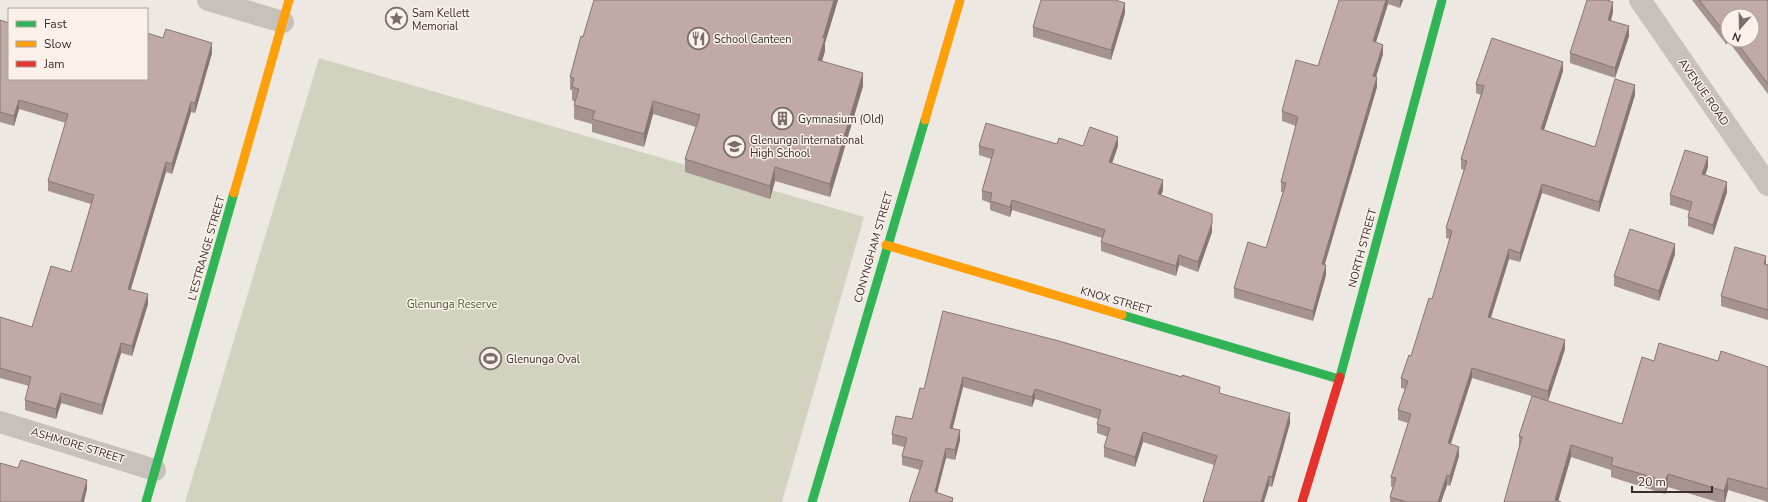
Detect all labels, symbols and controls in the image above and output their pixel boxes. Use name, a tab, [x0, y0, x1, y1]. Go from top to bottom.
place icon: Sam Kellett Memorial	[383, 6, 409, 32]
place label: Sam Kellett Memorial	[412, 6, 469, 34]
legend	[8, 8, 148, 80]
north arrow	[1720, 8, 1760, 48]
text: Fast	[44, 16, 67, 32]
restaurant icon: School Canteen	[685, 26, 711, 52]
text: N	[1730, 28, 1743, 45]
place label: School Canteen	[714, 32, 791, 47]
text: Slow	[44, 36, 72, 52]
text: Jam	[43, 56, 65, 72]
street label: AVENUE ROAD	[1675, 56, 1732, 129]
building icon: Gymnasium (Old)	[769, 106, 795, 132]
place label: Gymnasium (Old)	[798, 112, 884, 127]
school or university icon: Glenunga International High School	[722, 133, 748, 159]
place label: Glenunga International High School	[750, 133, 864, 161]
street label: CONYNGHAM STREET	[850, 189, 897, 305]
street label: L'ESTRANGE STREET	[184, 194, 229, 302]
street label: NORTH STREET	[1345, 207, 1380, 289]
street label: KNOX STREET	[1079, 283, 1153, 318]
park label: Glenunga Reserve	[407, 297, 498, 312]
sports icon: Glenunga Oval	[477, 346, 503, 372]
place label: Glenunga Oval	[506, 352, 581, 367]
street label: ASHMORE STREET	[29, 424, 127, 467]
scale bar	[1632, 468, 1712, 494]
text: 20 m	[1638, 474, 1666, 490]

